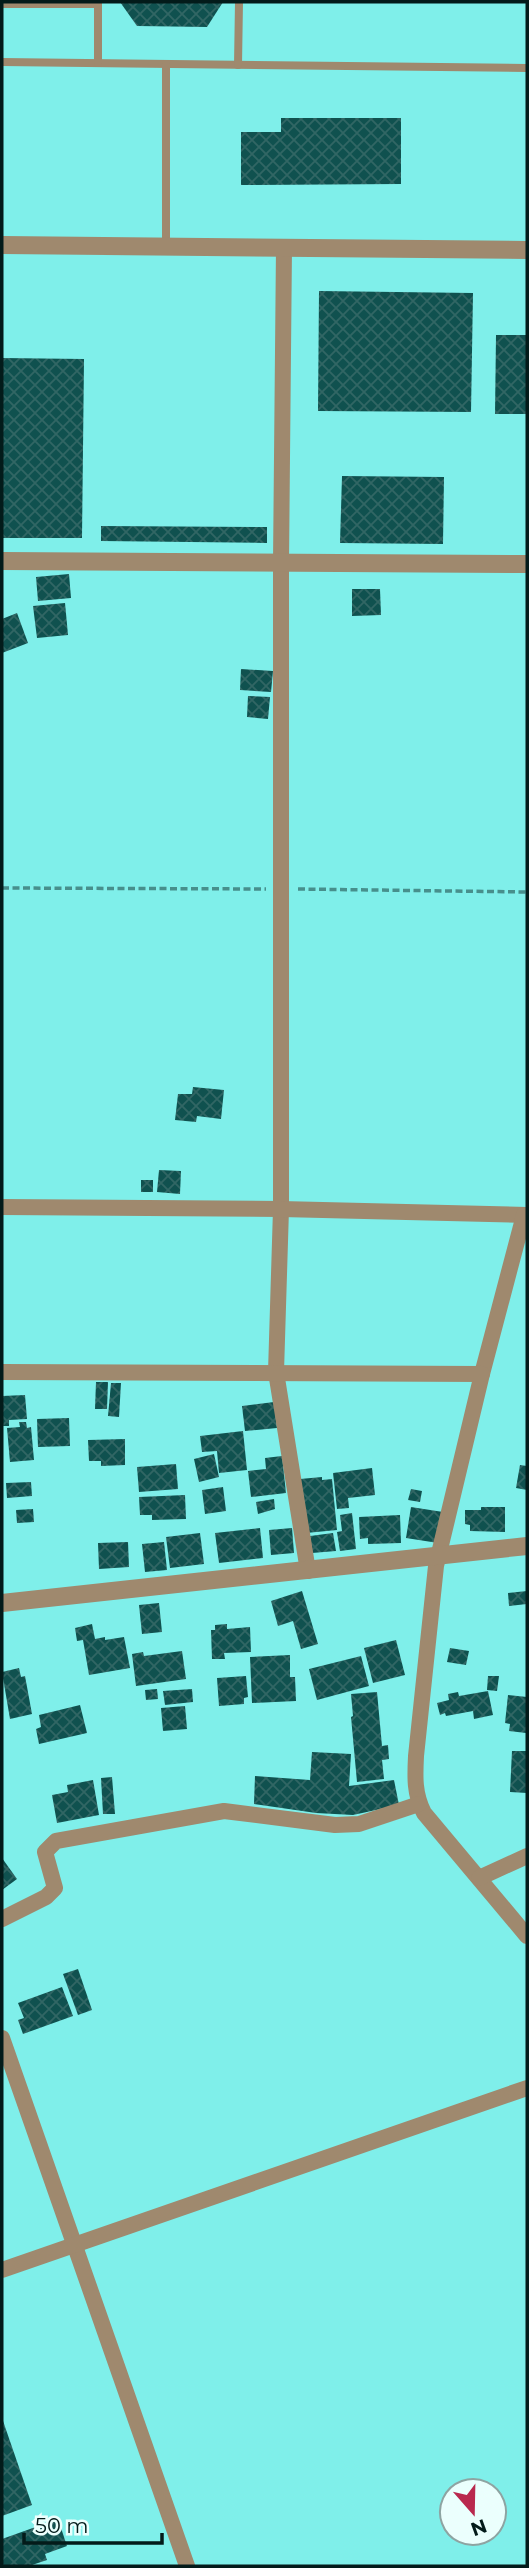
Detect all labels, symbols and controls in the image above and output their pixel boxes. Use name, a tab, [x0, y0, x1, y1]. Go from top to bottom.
north arrow	[438, 2477, 508, 2547]
scale bar	[24, 2502, 163, 2546]
text: 50 m	[35, 2513, 89, 2538]
text: N	[467, 2514, 490, 2541]

